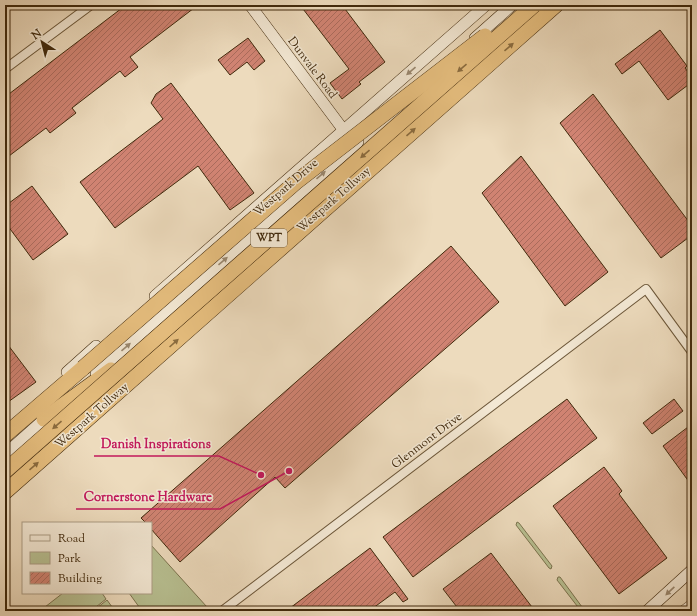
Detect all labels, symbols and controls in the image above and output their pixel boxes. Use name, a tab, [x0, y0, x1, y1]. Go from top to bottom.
north arrow	[22, 22, 62, 62]
text: N	[28, 26, 45, 44]
street label: Dunvale Road	[283, 33, 341, 103]
one-way arrow	[503, 42, 514, 51]
one-way arrow	[457, 63, 468, 72]
one-way arrow	[406, 67, 417, 76]
one-way arrow	[406, 128, 416, 137]
one-way arrow	[360, 149, 370, 158]
street label: Westpark Drive	[250, 154, 323, 221]
street label: Westpark Tollway	[293, 163, 375, 237]
one-way arrow	[316, 170, 326, 180]
road number: WPT	[251, 229, 287, 247]
one-way arrow	[219, 257, 228, 266]
one-way arrow	[169, 338, 179, 348]
one-way arrow	[121, 342, 131, 352]
street label: Westpark Tollway	[51, 379, 133, 453]
street label: Glenmont Drive	[388, 408, 467, 474]
one-way arrow	[52, 420, 62, 429]
callout: Danish Inspirations	[94, 431, 219, 456]
text: Danish Inspirations	[101, 436, 211, 454]
one-way arrow	[29, 462, 40, 471]
callout: Cornerstone Hardware	[76, 484, 220, 509]
text: Cornerstone Hardware	[84, 489, 212, 507]
legend	[22, 522, 152, 594]
text: Road	[58, 530, 85, 548]
text: Park	[58, 550, 81, 568]
text: Building	[58, 570, 102, 588]
one-way arrow	[664, 586, 675, 595]

